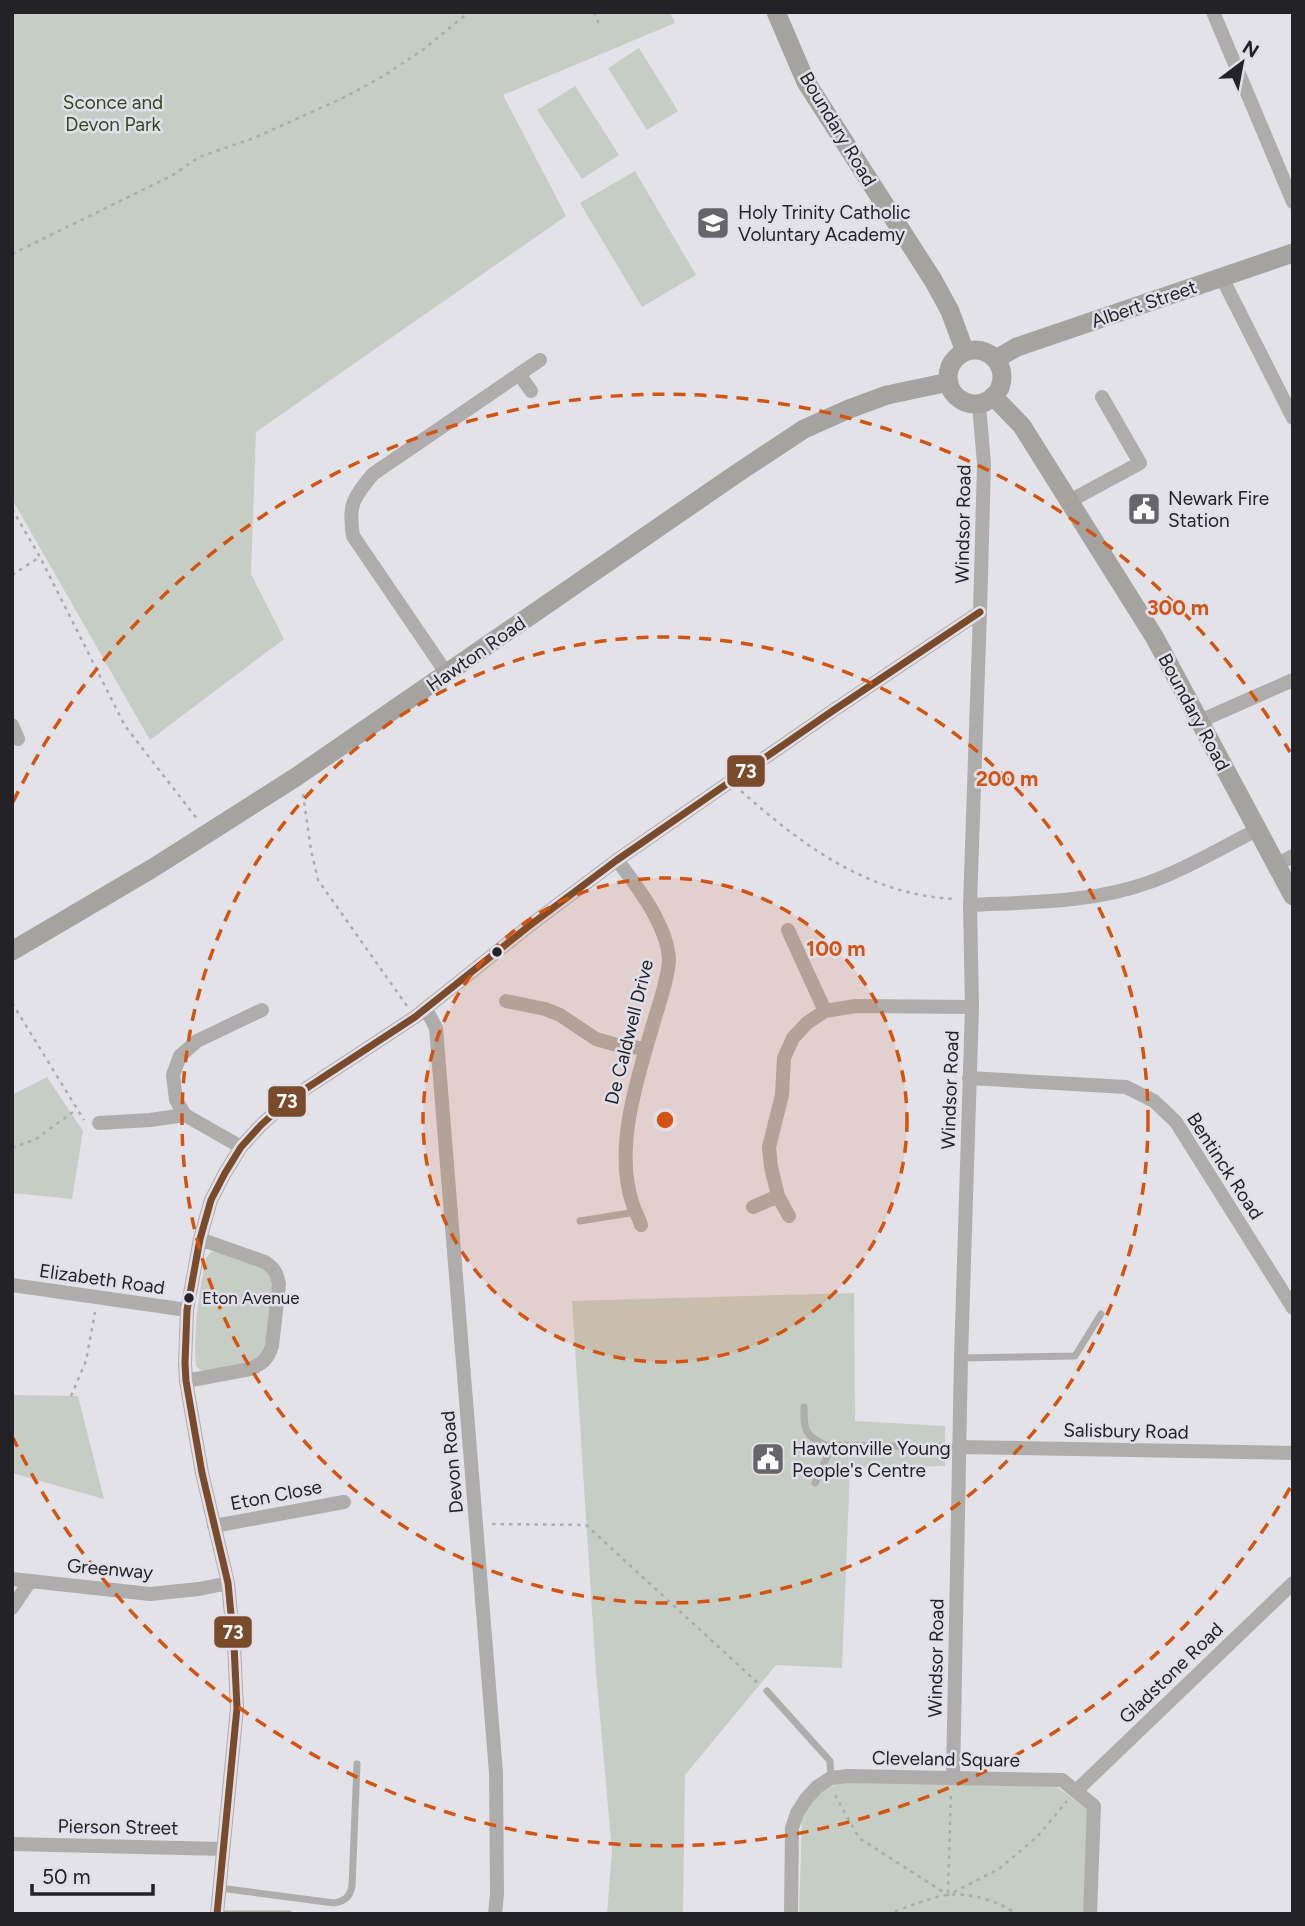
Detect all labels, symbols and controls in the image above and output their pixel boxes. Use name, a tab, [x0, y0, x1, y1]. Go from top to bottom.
north arrow	[1207, 28, 1277, 98]
text: N	[1238, 35, 1263, 63]
street label: Boundary Road	[795, 68, 881, 190]
park label: Sconce and Devon Park	[63, 91, 163, 136]
place label: Holy Trinity Catholic Voluntary Academy	[738, 201, 911, 246]
school or university icon: Holy Trinity Catholic Voluntary Academy	[694, 204, 732, 242]
street label: Albert Street	[1088, 275, 1200, 333]
street label: Windsor Road	[950, 464, 976, 584]
place label: Newark Fire Station	[1168, 487, 1269, 532]
public building icon: Newark Fire Station	[1125, 490, 1163, 528]
text: 300 m	[1147, 595, 1209, 620]
street label: Hawton Road	[422, 611, 530, 697]
street label: Boundary Road	[1153, 649, 1235, 775]
line badge: 73	[726, 754, 766, 788]
text: 73	[735, 760, 757, 783]
text: 200 m	[976, 766, 1038, 791]
text: 100 m	[806, 936, 866, 961]
unlabelled marker	[490, 945, 504, 959]
street label: De Caldwell Drive	[600, 957, 658, 1107]
street label: Windsor Road	[936, 1030, 964, 1150]
line badge: 73	[267, 1085, 307, 1118]
text: 73	[276, 1090, 298, 1113]
centre of rings	[653, 1108, 677, 1132]
street label: Bentinck Road	[1182, 1108, 1268, 1224]
street label: Elizabeth Road	[38, 1259, 166, 1299]
place label: Eton Avenue	[202, 1288, 299, 1308]
marker: Eton Avenue	[182, 1291, 196, 1305]
street label: Devon Road	[436, 1410, 468, 1514]
street label: Salisbury Road	[1063, 1418, 1189, 1444]
place label: Hawtonville Young People's Centre	[792, 1437, 951, 1482]
public building icon: Hawtonville Young People's Centre	[749, 1440, 787, 1478]
street label: Eton Close	[228, 1475, 324, 1515]
street label: Greenway	[66, 1554, 154, 1584]
street label: Windsor Road	[923, 1598, 949, 1718]
line badge: 73	[213, 1615, 253, 1649]
street label: Gladstone Road	[1114, 1618, 1228, 1728]
text: 73	[222, 1621, 244, 1644]
street label: Cleveland Square	[872, 1746, 1020, 1772]
street label: Pierson Street	[58, 1814, 178, 1840]
scale bar	[32, 1853, 152, 1897]
text: 50 m	[42, 1864, 91, 1889]

